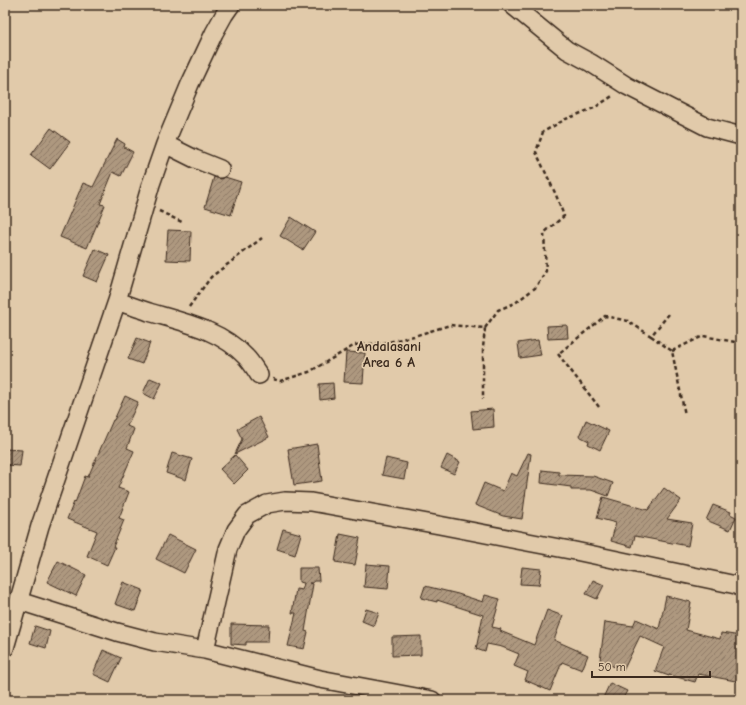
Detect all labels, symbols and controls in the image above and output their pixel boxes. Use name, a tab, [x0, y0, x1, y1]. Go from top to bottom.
district label: Andalasani Area 6 A	[357, 338, 421, 371]
scale bar	[592, 653, 710, 679]
text: 50 m	[598, 660, 626, 674]

